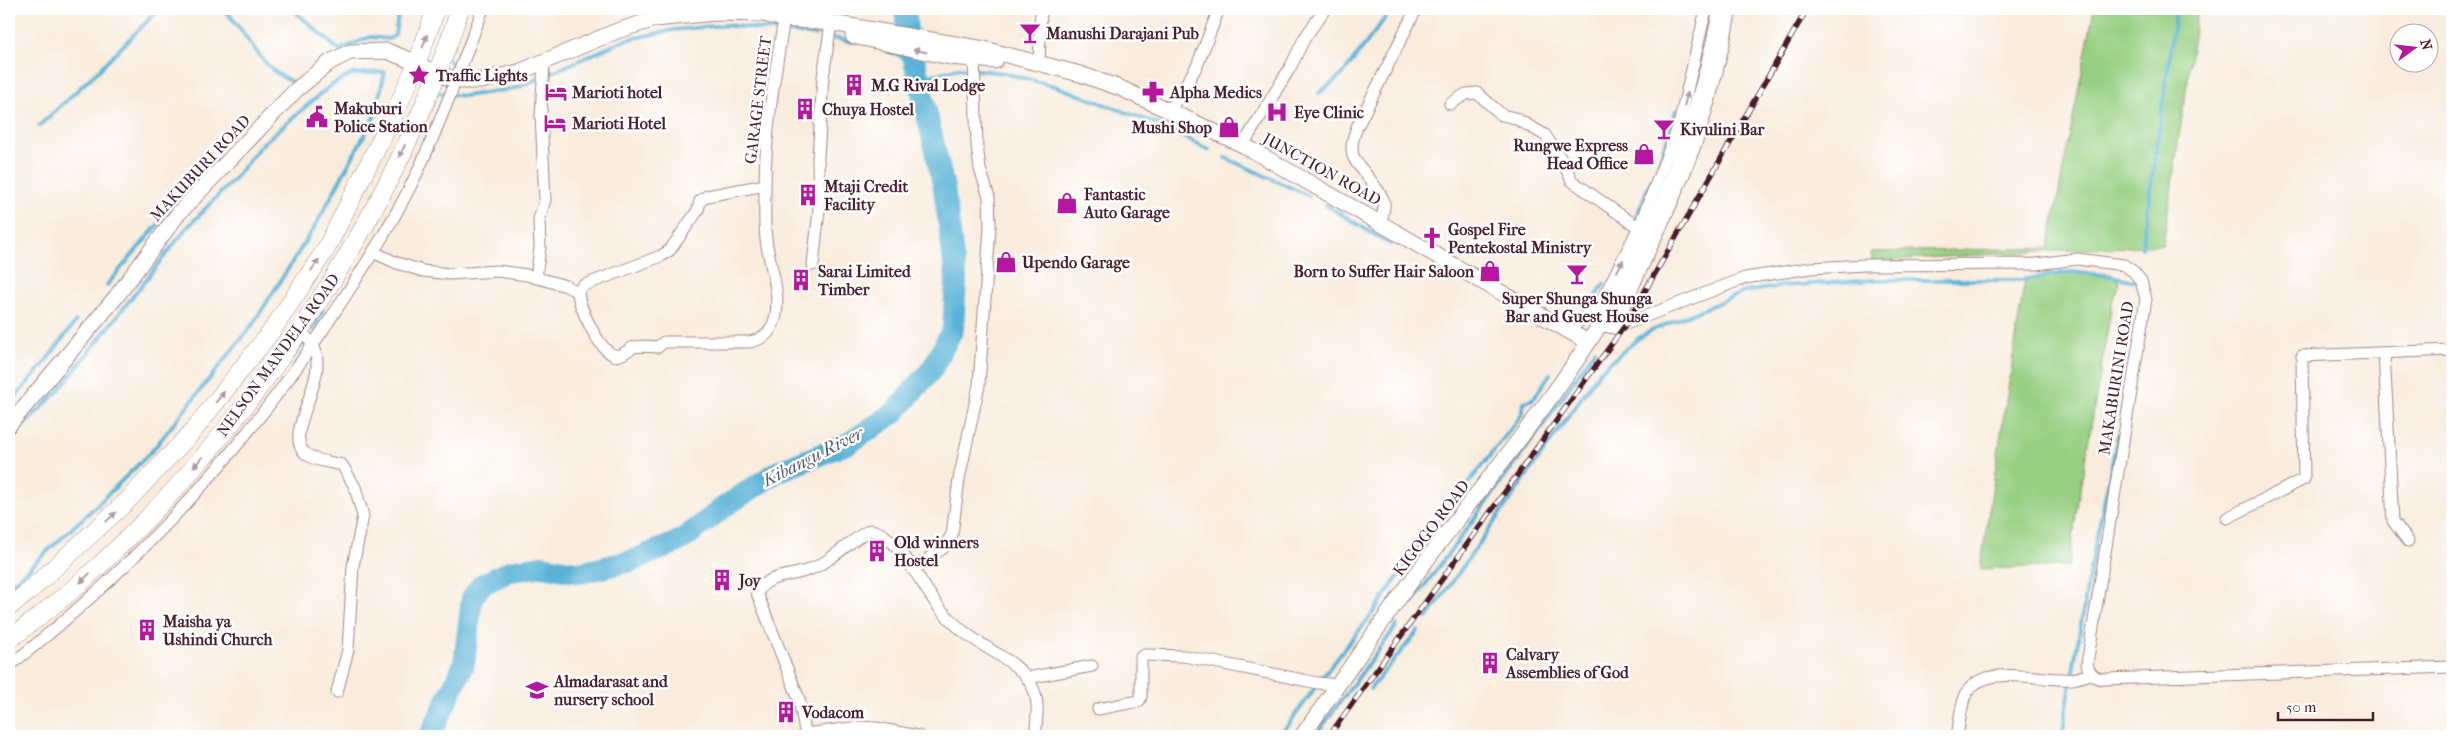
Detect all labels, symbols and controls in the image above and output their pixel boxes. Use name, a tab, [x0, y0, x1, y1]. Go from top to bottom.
bar icon: Manushi Darajani Pub	[1017, 20, 1043, 46]
north arrow	[2388, 22, 2438, 72]
place label: Manushi Darajani Pub	[1045, 24, 1200, 43]
one-way arrow	[421, 33, 429, 48]
street label: GARAGE STREET	[741, 35, 775, 165]
text: N	[2416, 37, 2436, 52]
one-way arrow	[912, 47, 927, 55]
place icon: Traffic Lights	[406, 62, 432, 88]
place label: Traffic Lights	[435, 66, 528, 86]
building icon: M.G Rival Lodge	[841, 72, 867, 98]
place label: M.G Rival Lodge	[870, 76, 985, 96]
hotel icon: Marioti hotel	[543, 79, 569, 105]
pharmacy icon: Alpha Medics	[1140, 79, 1166, 105]
place label: Marioti hotel	[571, 83, 663, 102]
place label: Alpha Medics	[1169, 83, 1262, 103]
one-way arrow	[1682, 91, 1690, 106]
building icon: Chuya Hostel	[792, 96, 818, 122]
place label: Makuburi Police Station	[333, 99, 428, 136]
hospital icon: Eye Clinic	[1264, 99, 1290, 125]
place label: Chuya Hostel	[822, 100, 915, 120]
place label: Eye Clinic	[1294, 103, 1364, 123]
public building icon: Makuburi Police Station	[304, 104, 330, 130]
hotel icon: Marioti Hotel	[542, 110, 568, 136]
street label: MAKUBURI ROAD	[146, 111, 254, 225]
place label: Marioti Hotel	[571, 114, 666, 133]
shop icon: Mushi Shop	[1216, 114, 1242, 140]
bar icon: Kivulini Bar	[1651, 116, 1677, 142]
place label: Mushi Shop	[1131, 118, 1212, 138]
place label: Kivulini Bar	[1680, 120, 1766, 139]
street label: JUNCTION ROAD	[1258, 128, 1384, 209]
place label: Rungwe Express Head Office	[1513, 136, 1628, 173]
shop icon: Rungwe Express Head Office	[1631, 141, 1657, 167]
one-way arrow	[397, 144, 405, 158]
place label: Mtaji Credit Facility	[823, 177, 908, 215]
building icon: Mtaji Credit Facility	[795, 182, 821, 208]
place label: Fantastic Auto Garage	[1083, 185, 1170, 223]
shop icon: Fantastic Auto Garage	[1054, 190, 1080, 216]
place label: Gospel Fire Pentekostal Ministry	[1448, 220, 1593, 258]
church icon: Gospel Fire Pentekostal Ministry	[1419, 225, 1445, 251]
shop icon: Upendo Garage	[993, 249, 1019, 275]
place label: Upendo Garage	[1021, 253, 1130, 273]
shop icon: Born to Suffer Hair Saloon	[1477, 258, 1503, 284]
one-way arrow	[310, 259, 320, 272]
one-way arrow	[1616, 259, 1624, 273]
bar icon: Super Shunga Shunga Bar and Guest House	[1564, 261, 1590, 287]
place label: Sarai Limited Timber	[817, 262, 912, 299]
place label: Born to Suffer Hair Saloon	[1294, 262, 1475, 281]
building icon: Sarai Limited Timber	[788, 267, 814, 293]
street label: NELSON MANDELA ROAD	[213, 270, 343, 440]
place label: Super Shunga Shunga Bar and Guest House	[1502, 289, 1653, 326]
street label: MAKABURINI ROAD	[2094, 300, 2138, 456]
one-way arrow	[214, 391, 225, 404]
water label: Kibangu River	[758, 422, 868, 492]
one-way arrow	[192, 455, 204, 467]
street label: KIGOGO ROAD	[1389, 476, 1473, 580]
one-way arrow	[104, 511, 116, 523]
place label: Old winners Hostel	[894, 533, 979, 570]
building icon: Old winners Hostel	[864, 538, 890, 564]
building icon: Joy	[709, 567, 735, 593]
place label: Joy	[737, 571, 762, 591]
one-way arrow	[80, 572, 92, 584]
place label: Maisha ya Ushindi Church	[162, 612, 273, 649]
building icon: Maisha ya Ushindi Church	[134, 617, 160, 643]
place label: Calvary Assemblies of God	[1505, 645, 1630, 682]
building icon: Calvary Assemblies of God	[1477, 650, 1503, 676]
place label: Almadarasat and nursery school	[553, 672, 669, 710]
school or university icon: Almadarasat and nursery school	[524, 677, 550, 703]
scale bar	[2278, 690, 2374, 722]
text: 50 m	[2286, 698, 2317, 716]
building icon: Vodacom	[773, 699, 799, 725]
place label: Vodacom	[801, 703, 865, 722]

